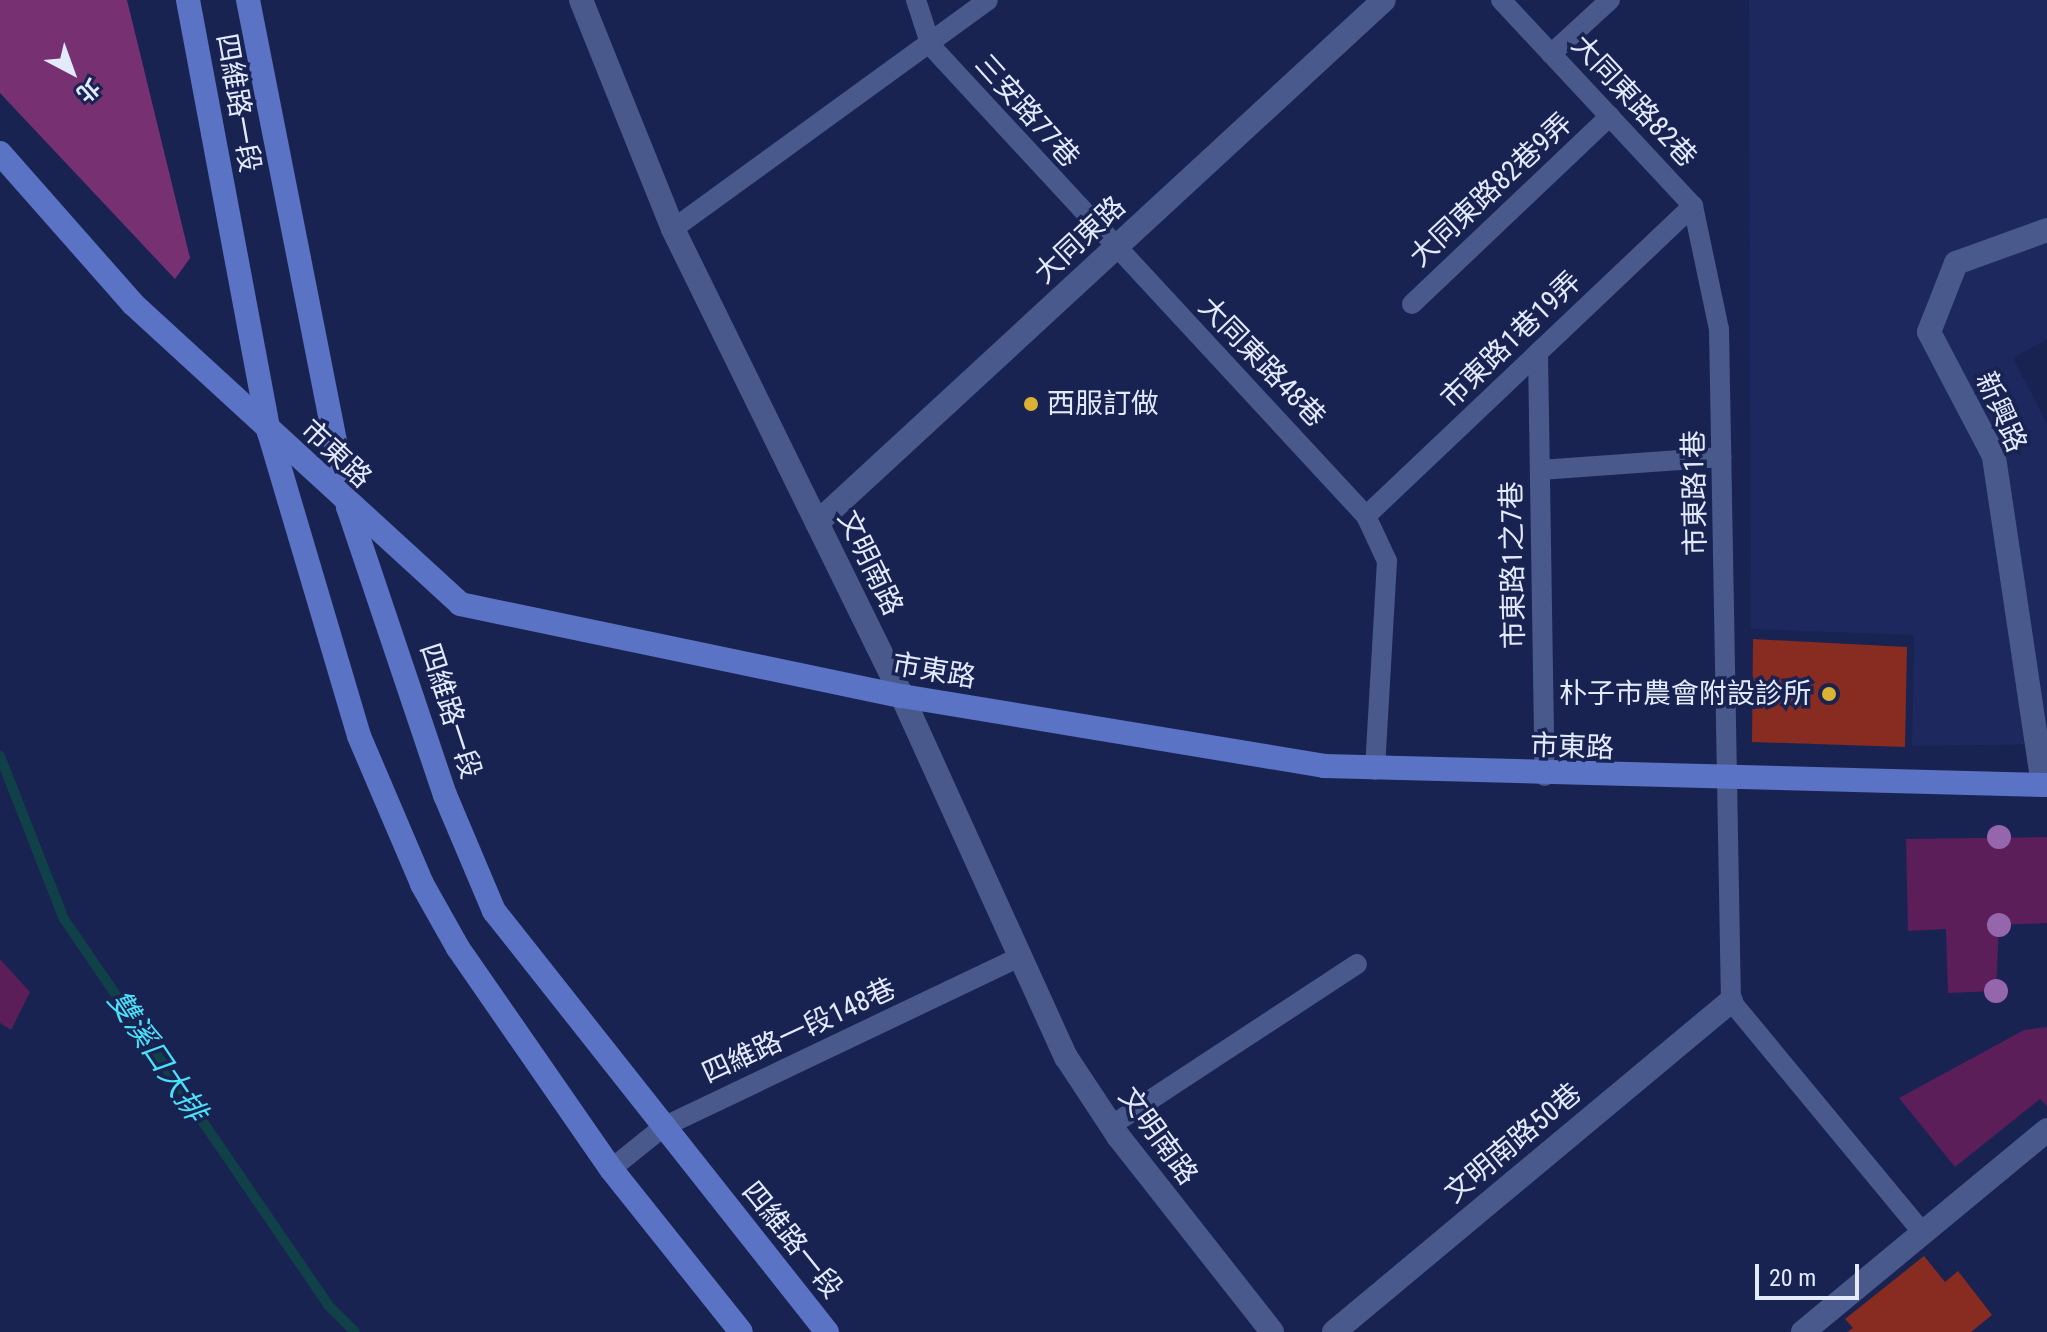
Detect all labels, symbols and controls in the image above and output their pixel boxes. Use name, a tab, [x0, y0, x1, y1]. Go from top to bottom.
street label: 大同東路82巷	[1565, 28, 1703, 174]
street label: 四維路一段	[209, 31, 267, 175]
north arrow	[32, 32, 112, 112]
street label: 三安路77巷	[968, 48, 1086, 174]
text: 北	[72, 74, 105, 107]
street label: 大同東路82巷9弄	[1403, 106, 1579, 274]
street label: 大同東路	[1028, 190, 1132, 290]
street label: 市東路1巷19弄	[1434, 265, 1588, 415]
street label: 大同東路48巷	[1192, 290, 1332, 434]
street label: 新興路	[1969, 367, 2033, 457]
place label: 西服訂做	[1047, 387, 1159, 421]
marker: 西服訂做	[1022, 395, 1040, 413]
street label: 市東路	[294, 413, 378, 495]
street label: 市東路1巷	[1677, 430, 1713, 556]
street label: 市東路1之7巷	[1495, 481, 1531, 649]
street label: 文明南路	[830, 505, 910, 621]
street label: 四維路一段	[412, 639, 488, 783]
street label: 市東路	[890, 647, 978, 695]
place label: 朴子市農會附設診所	[1559, 677, 1811, 711]
marker: 朴子市農會附設診所	[1818, 683, 1840, 705]
street label: 市東路	[1529, 729, 1615, 765]
street label: 四維路一段148巷	[697, 972, 901, 1090]
water label: 雙溪口大排	[100, 984, 214, 1128]
street label: 文明南路50巷	[1438, 1076, 1588, 1210]
street label: 文明南路	[1111, 1081, 1205, 1191]
street label: 四維路一段	[735, 1175, 849, 1305]
scale bar	[1759, 1248, 1863, 1298]
text: 20 m	[1769, 1264, 1816, 1292]

